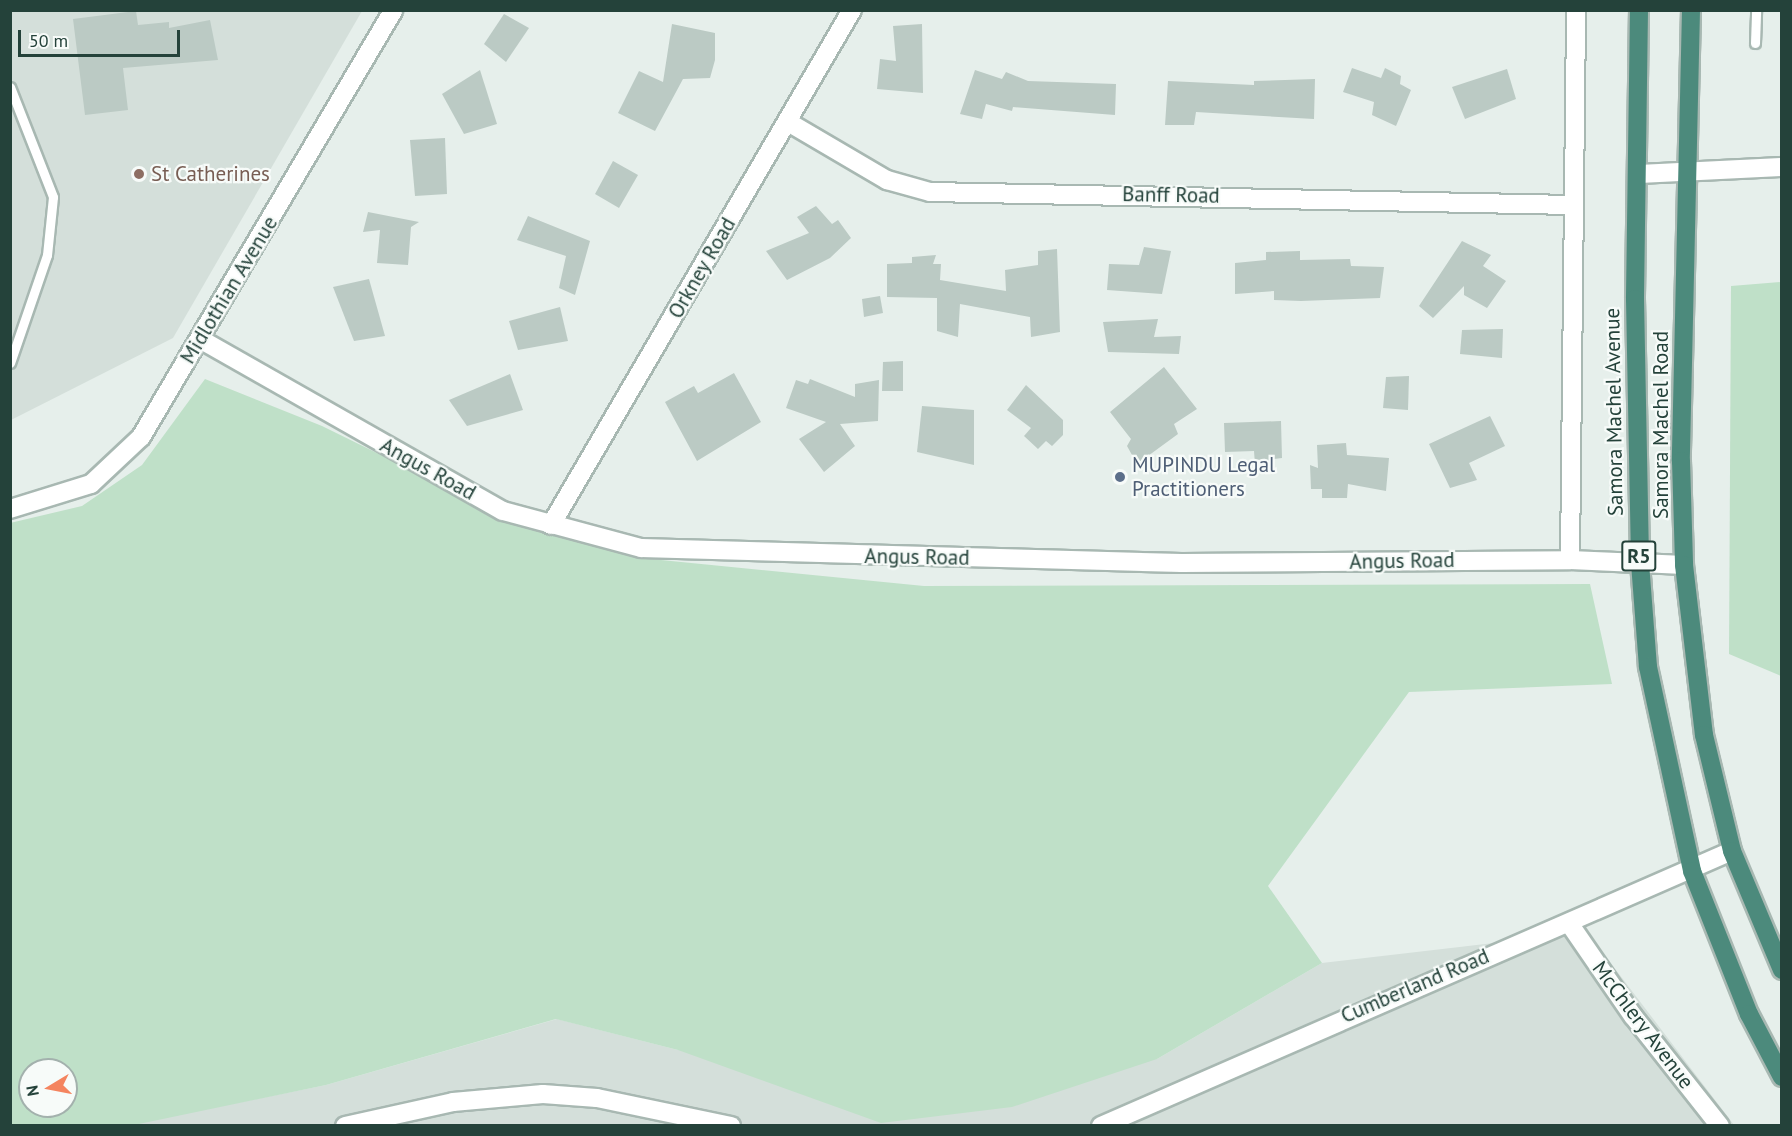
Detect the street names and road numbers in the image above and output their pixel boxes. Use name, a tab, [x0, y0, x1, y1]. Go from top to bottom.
street label: Banff Road	[1122, 182, 1220, 208]
street label: Midlothian Avenue	[175, 211, 283, 369]
street label: Orkney Road	[663, 213, 741, 323]
street label: Samora Machel Avenue	[1600, 307, 1628, 517]
street label: Samora Machel Road	[1648, 331, 1674, 519]
street label: Angus Road	[376, 432, 480, 506]
road number: R5	[1621, 539, 1657, 573]
street label: Angus Road	[864, 543, 970, 571]
street label: Angus Road	[1349, 547, 1455, 575]
street label: Cumberland Road	[1337, 943, 1493, 1029]
street label: McChlery Avenue	[1586, 956, 1700, 1094]

